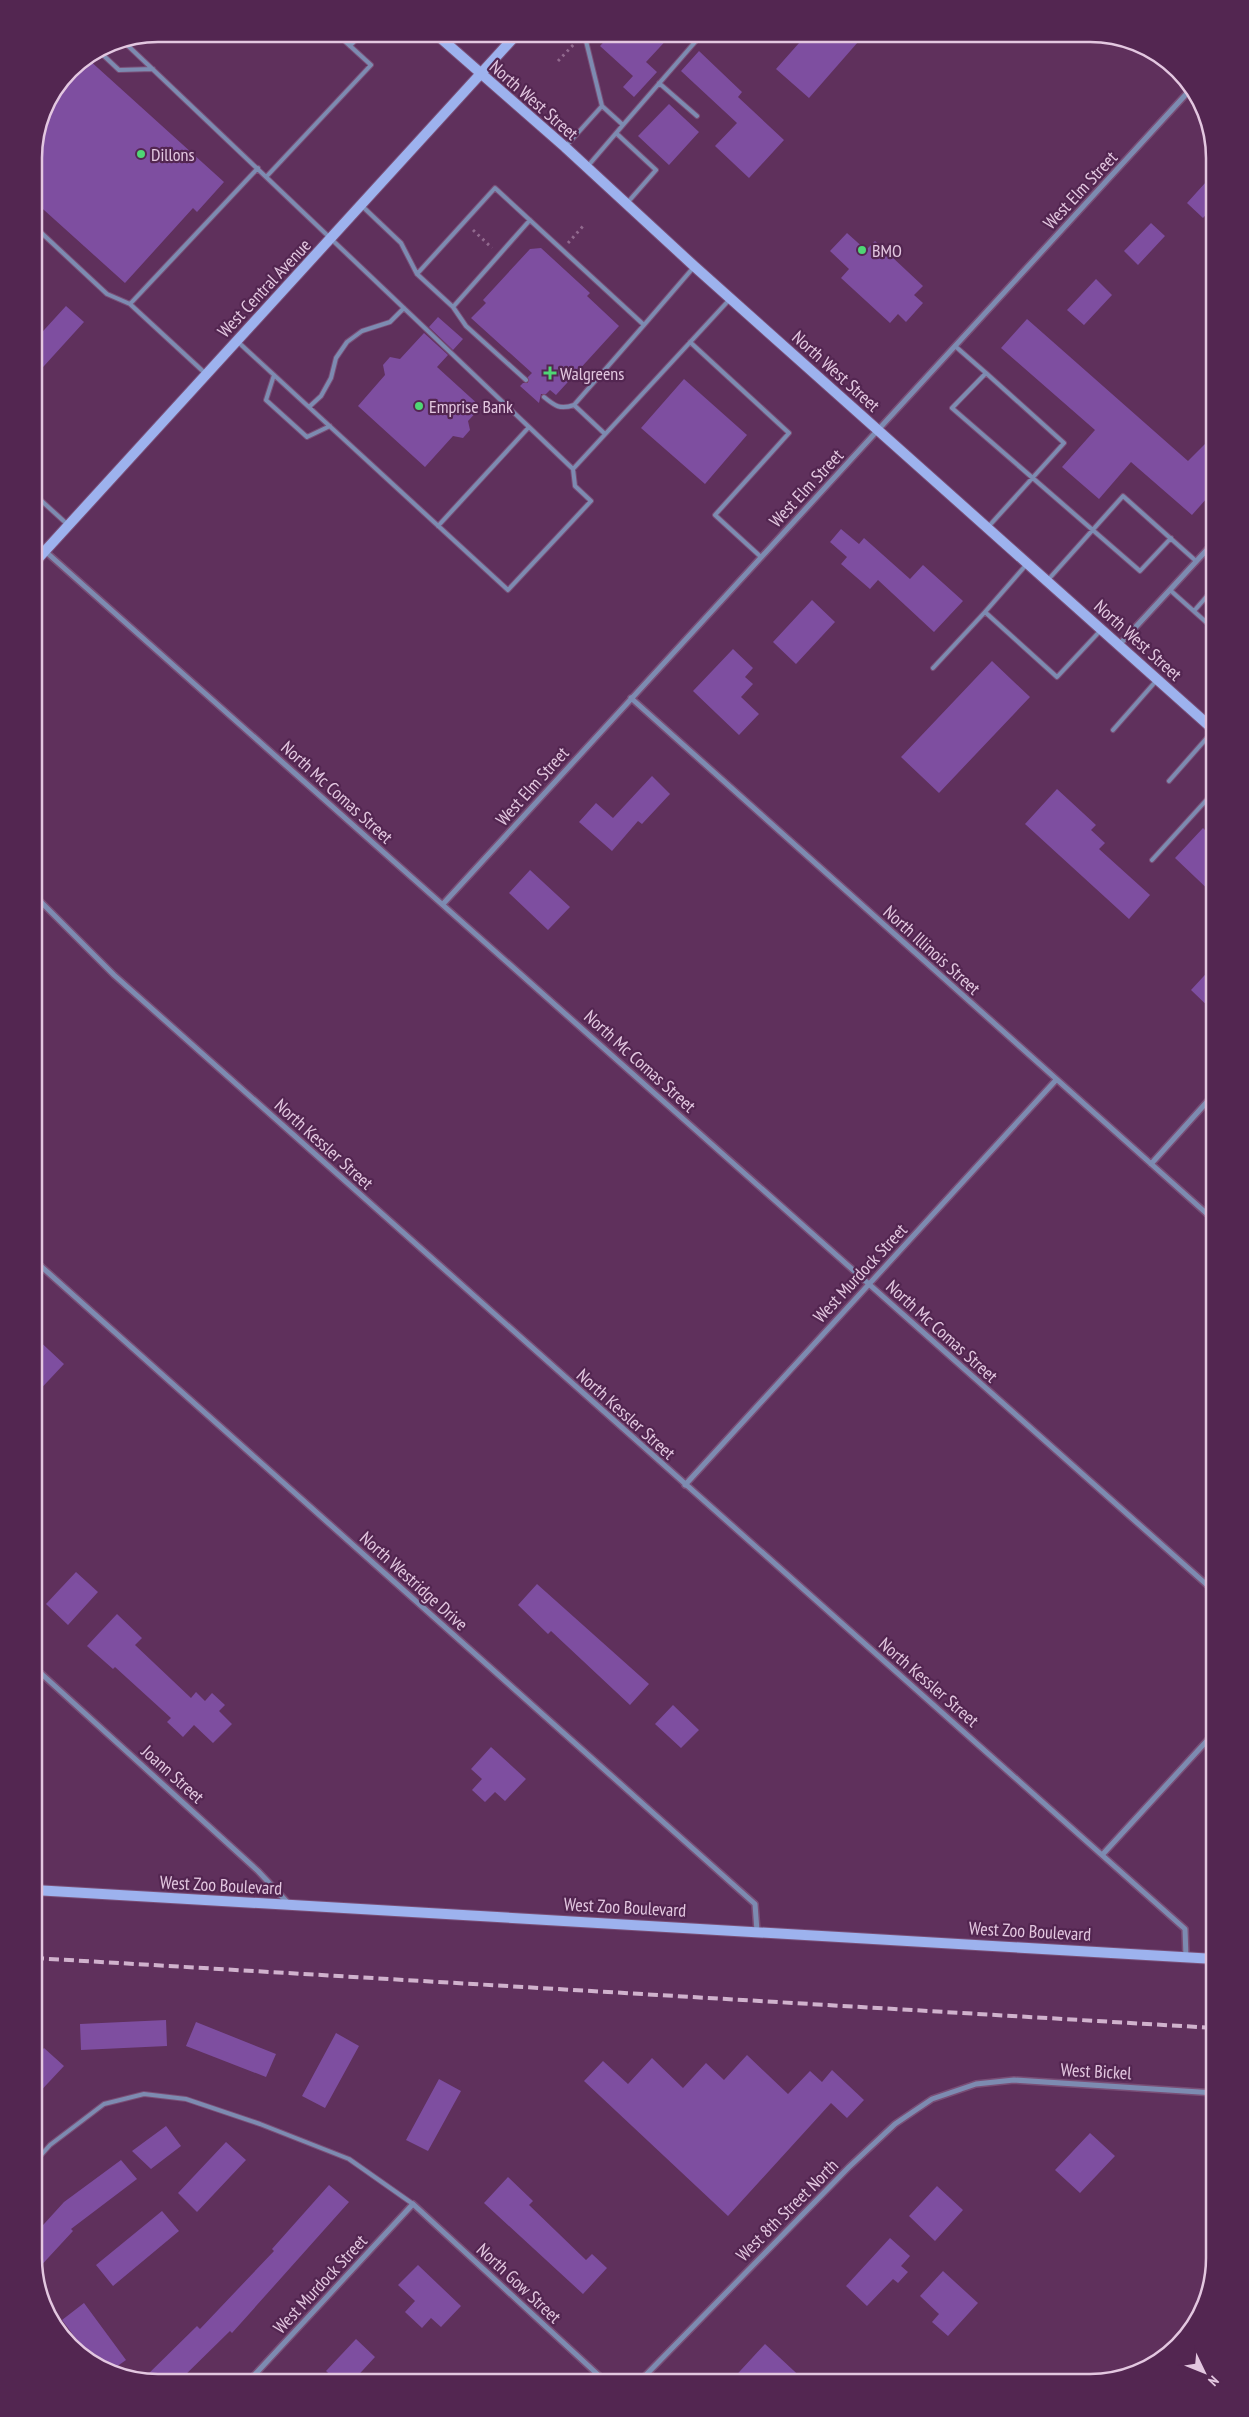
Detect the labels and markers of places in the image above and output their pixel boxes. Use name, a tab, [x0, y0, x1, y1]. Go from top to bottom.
place label: Dillons	[151, 143, 195, 166]
marker: Dillons	[135, 148, 147, 160]
place label: BMO	[872, 239, 902, 262]
marker: BMO	[856, 244, 868, 256]
place label: Walgreens	[560, 362, 624, 385]
marker: Walgreens	[544, 367, 556, 379]
place label: Emprise Bank	[429, 395, 513, 418]
marker: Emprise Bank	[413, 400, 425, 412]

